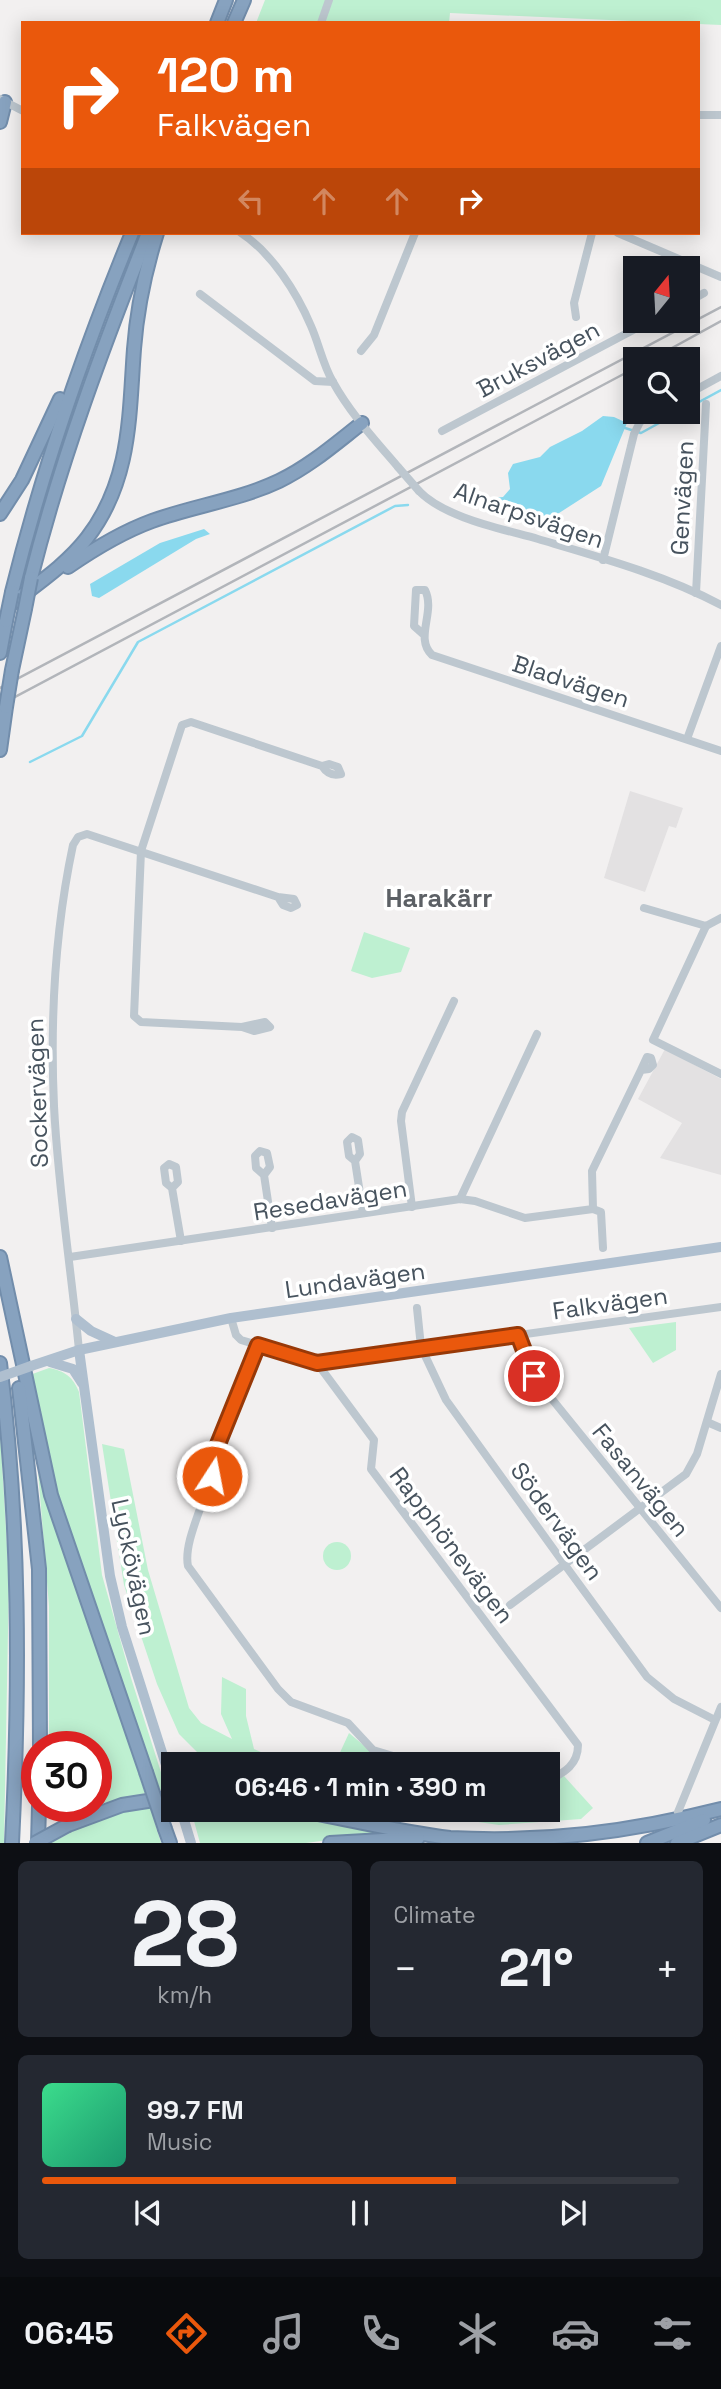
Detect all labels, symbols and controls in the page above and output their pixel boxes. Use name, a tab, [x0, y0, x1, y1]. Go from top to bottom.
text: 120 m	[157, 44, 294, 106]
icon: right	[42, 49, 133, 140]
text: Falkvägen	[157, 105, 311, 145]
icon: left	[232, 182, 270, 220]
icon: ahead	[305, 182, 343, 220]
icon: ahead	[378, 182, 416, 220]
icon: right	[451, 182, 489, 220]
north arrow	[623, 256, 700, 332]
map controls	[623, 256, 700, 424]
street label: Bruksvägen	[471, 314, 605, 404]
button: search	[623, 347, 700, 424]
street label: Genvägen	[664, 440, 700, 556]
street label: Alnarpsvägen	[450, 475, 608, 555]
street label: Bladvägen	[509, 648, 633, 714]
district label: Harakärr	[385, 881, 493, 915]
street label: Sockervägen	[19, 1018, 55, 1168]
street label: Resedavägen	[251, 1173, 409, 1227]
street label: Lundavägen	[283, 1255, 427, 1305]
street label: Falkvägen	[551, 1280, 669, 1326]
pin	[504, 1346, 564, 1406]
icon: arrive	[515, 1357, 553, 1395]
street label: Fasanvägen	[586, 1417, 696, 1543]
position arrow	[175, 1439, 249, 1513]
street label: Södervägen	[504, 1456, 610, 1586]
street label: Rapphönevägen	[383, 1461, 521, 1629]
street label: Lyckövägen	[104, 1496, 164, 1638]
speed limit sign: 30	[21, 1731, 112, 1822]
text: 06:46 · 1 min · 390 m	[234, 1770, 487, 1804]
text: 28	[130, 1876, 239, 1993]
text: Climate	[394, 1900, 476, 1930]
text: 21°	[499, 1935, 574, 2001]
text: −	[394, 1945, 417, 1993]
text: +	[655, 1945, 679, 1993]
text: km/h	[157, 1980, 212, 2010]
text: 99.7 FM	[147, 2093, 244, 2127]
text: Music	[147, 2127, 212, 2157]
icon: previous	[129, 2194, 167, 2232]
icon: pause	[341, 2194, 379, 2232]
icon: next	[554, 2194, 592, 2232]
icon: directions	[162, 2309, 211, 2358]
icon: music	[259, 2309, 308, 2358]
icon: phone	[356, 2309, 405, 2358]
icon: climate	[453, 2309, 502, 2358]
icon: car	[551, 2309, 600, 2358]
icon: filters	[648, 2309, 697, 2358]
text: 06:45	[24, 2313, 114, 2353]

